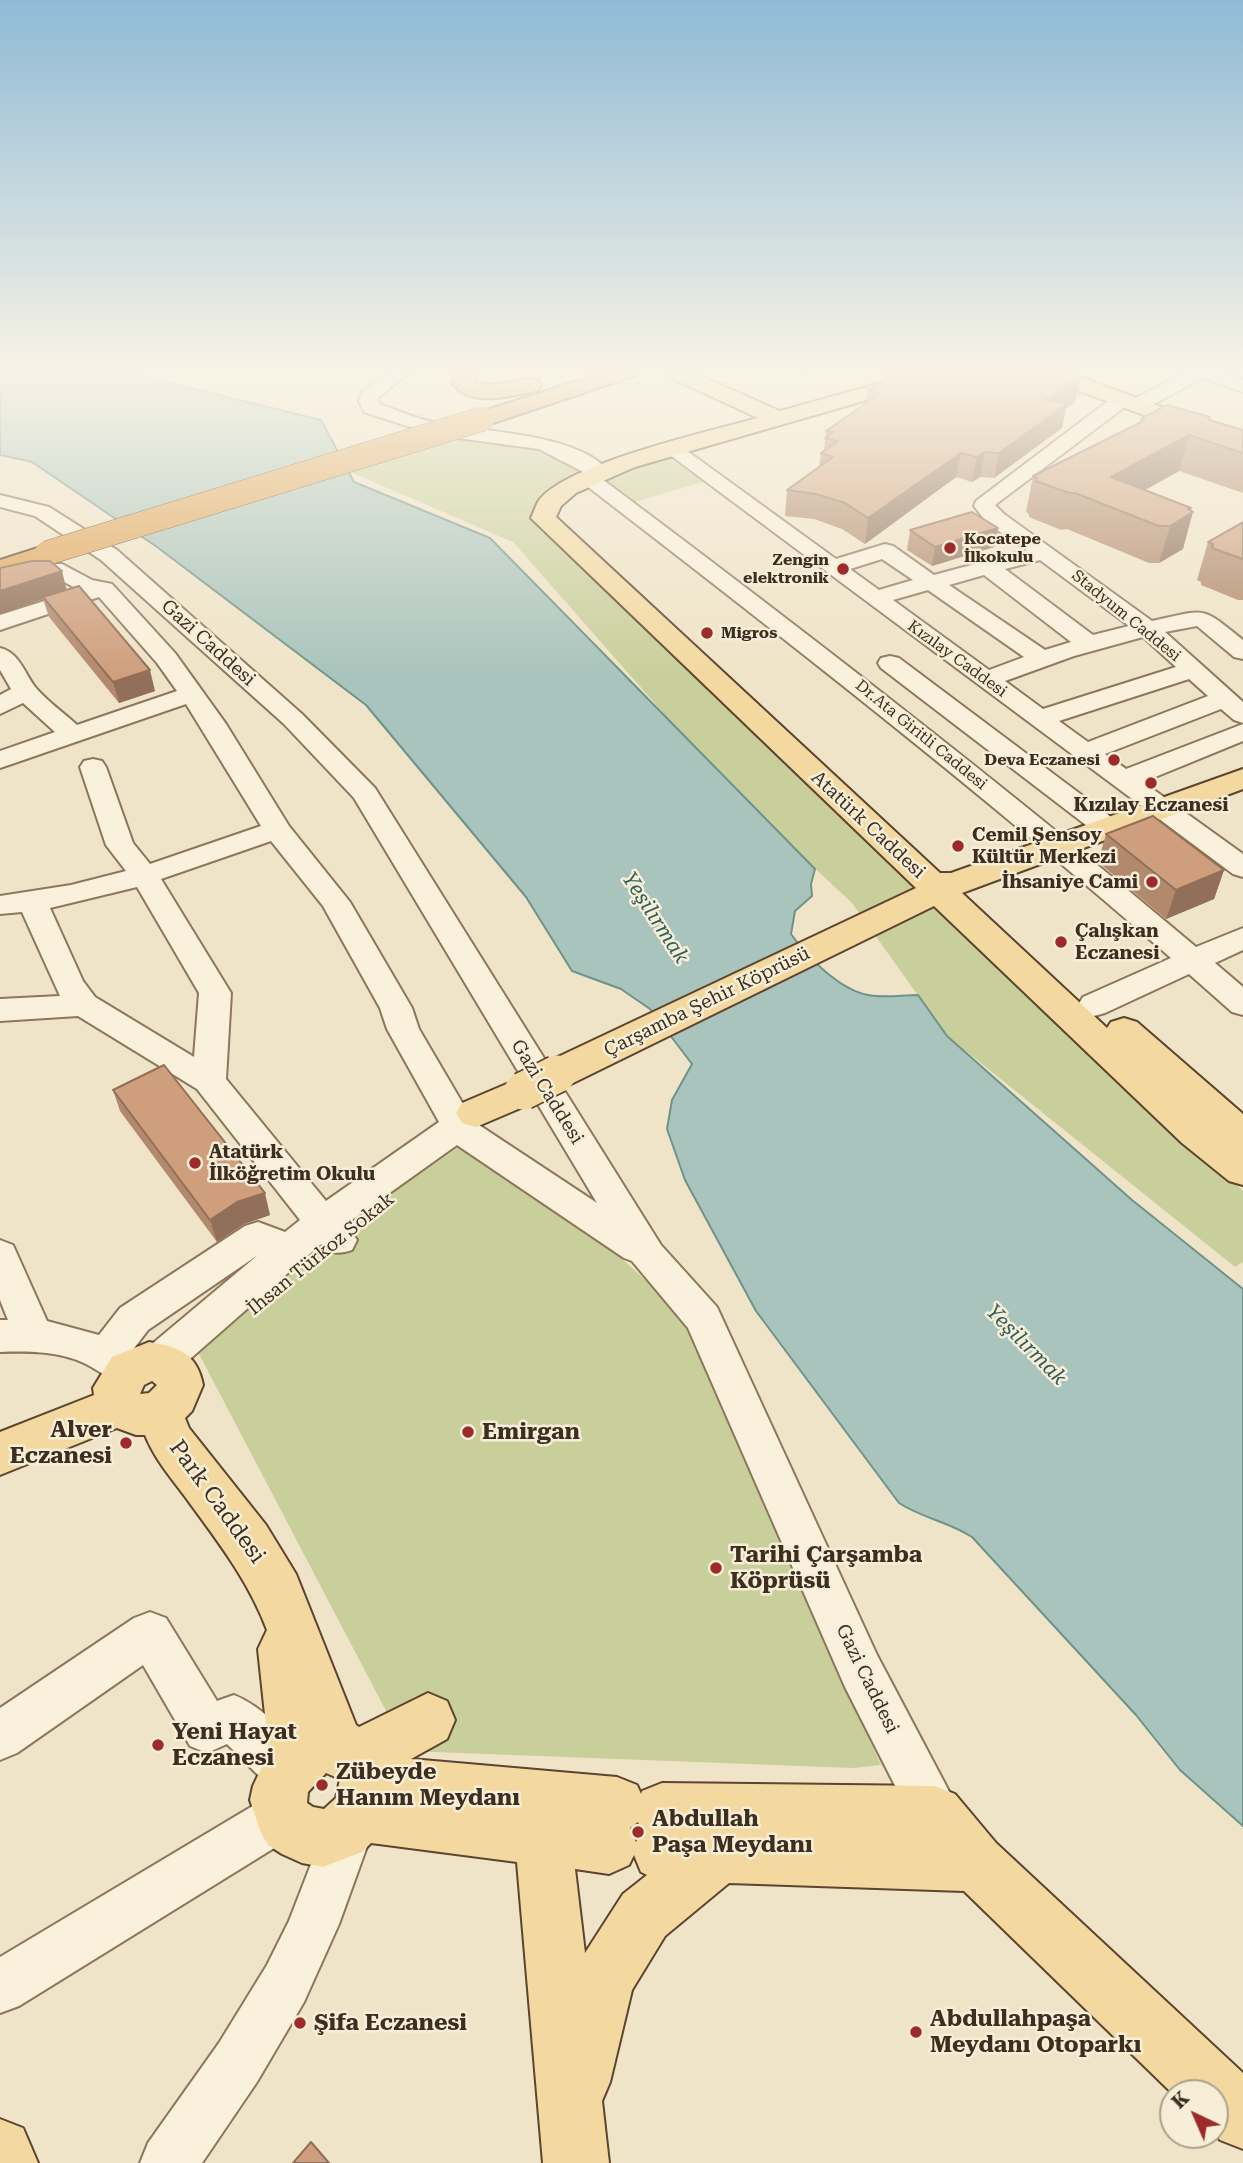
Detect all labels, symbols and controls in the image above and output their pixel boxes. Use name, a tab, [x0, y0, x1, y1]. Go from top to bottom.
place label: Kocatepe İlkokulu	[964, 529, 1041, 567]
marker: Kocatepe İlkokulu	[942, 540, 958, 556]
place label: Zengin elektronik	[743, 550, 829, 588]
marker: Zengin elektronik	[835, 561, 851, 577]
street label: Stadyum Caddesi	[1068, 566, 1184, 666]
street label: Gazi Caddesi	[156, 595, 260, 691]
street label: Kızılay Caddesi	[904, 617, 1010, 701]
place label: Migros	[721, 623, 777, 643]
marker: Migros	[699, 625, 715, 641]
street label: Dr.Ata Giritli Caddesi	[851, 676, 991, 794]
place label: Deva Eczanesi	[984, 750, 1100, 770]
marker: Deva Eczanesi	[1106, 752, 1122, 768]
street label: Atatürk Caddesi	[806, 766, 930, 884]
marker: Kızılay Eczanesi	[1143, 775, 1159, 791]
place label: Kızılay Eczanesi	[1073, 794, 1229, 816]
place label: Cemil Şensoy Kültür Merkezi	[972, 824, 1116, 868]
marker: Cemil Şensoy Kültür Merkezi	[950, 838, 966, 854]
water label: Yeşilırmak	[616, 868, 694, 968]
place label: İhsaniye Cami	[1002, 871, 1138, 893]
marker: İhsaniye Cami	[1144, 874, 1160, 890]
place label: Çalışkan Eczanesi	[1075, 920, 1159, 964]
marker: Çalışkan Eczanesi	[1053, 934, 1069, 950]
street label: Çarşamba Şehir Köprüsü	[600, 942, 814, 1062]
street label: Gazi Caddesi	[506, 1036, 588, 1148]
place label: Atatürk İlköğretim Okulu	[209, 1141, 375, 1185]
marker: Atatürk İlköğretim Okulu	[187, 1155, 203, 1171]
street label: İhsan Türkoz Sokak	[243, 1188, 399, 1320]
water label: Yeşilırmak	[980, 1299, 1072, 1391]
place label: Alver Eczanesi	[10, 1416, 112, 1470]
place label: Emirgan	[482, 1418, 580, 1446]
marker: Emirgan	[460, 1424, 476, 1440]
marker: Alver Eczanesi	[118, 1435, 134, 1451]
street label: Park Caddesi	[163, 1435, 271, 1569]
place label: Tarihi Çarşamba Köprüsü	[730, 1541, 922, 1595]
marker: Tarihi Çarşamba Köprüsü	[708, 1560, 724, 1576]
street label: Gazi Caddesi	[831, 1621, 903, 1737]
place label: Yeni Hayat Eczanesi	[172, 1718, 297, 1772]
marker: Yeni Hayat Eczanesi	[150, 1737, 166, 1753]
place label: Zübeyde Hanım Meydanı	[336, 1758, 520, 1812]
marker: Zübeyde Hanım Meydanı	[314, 1777, 330, 1793]
place label: Abdullah Paşa Meydanı	[652, 1805, 813, 1859]
marker: Abdullah Paşa Meydanı	[630, 1824, 646, 1840]
place label: Abdullahpaşa Meydanı Otoparkı	[930, 2005, 1141, 2059]
place label: Şifa Eczanesi	[314, 2009, 467, 2037]
marker: Şifa Eczanesi	[292, 2015, 308, 2031]
marker: Abdullahpaşa Meydanı Otoparkı	[908, 2024, 924, 2040]
north arrow	[1159, 2079, 1229, 2149]
text: K	[1167, 2087, 1194, 2113]

